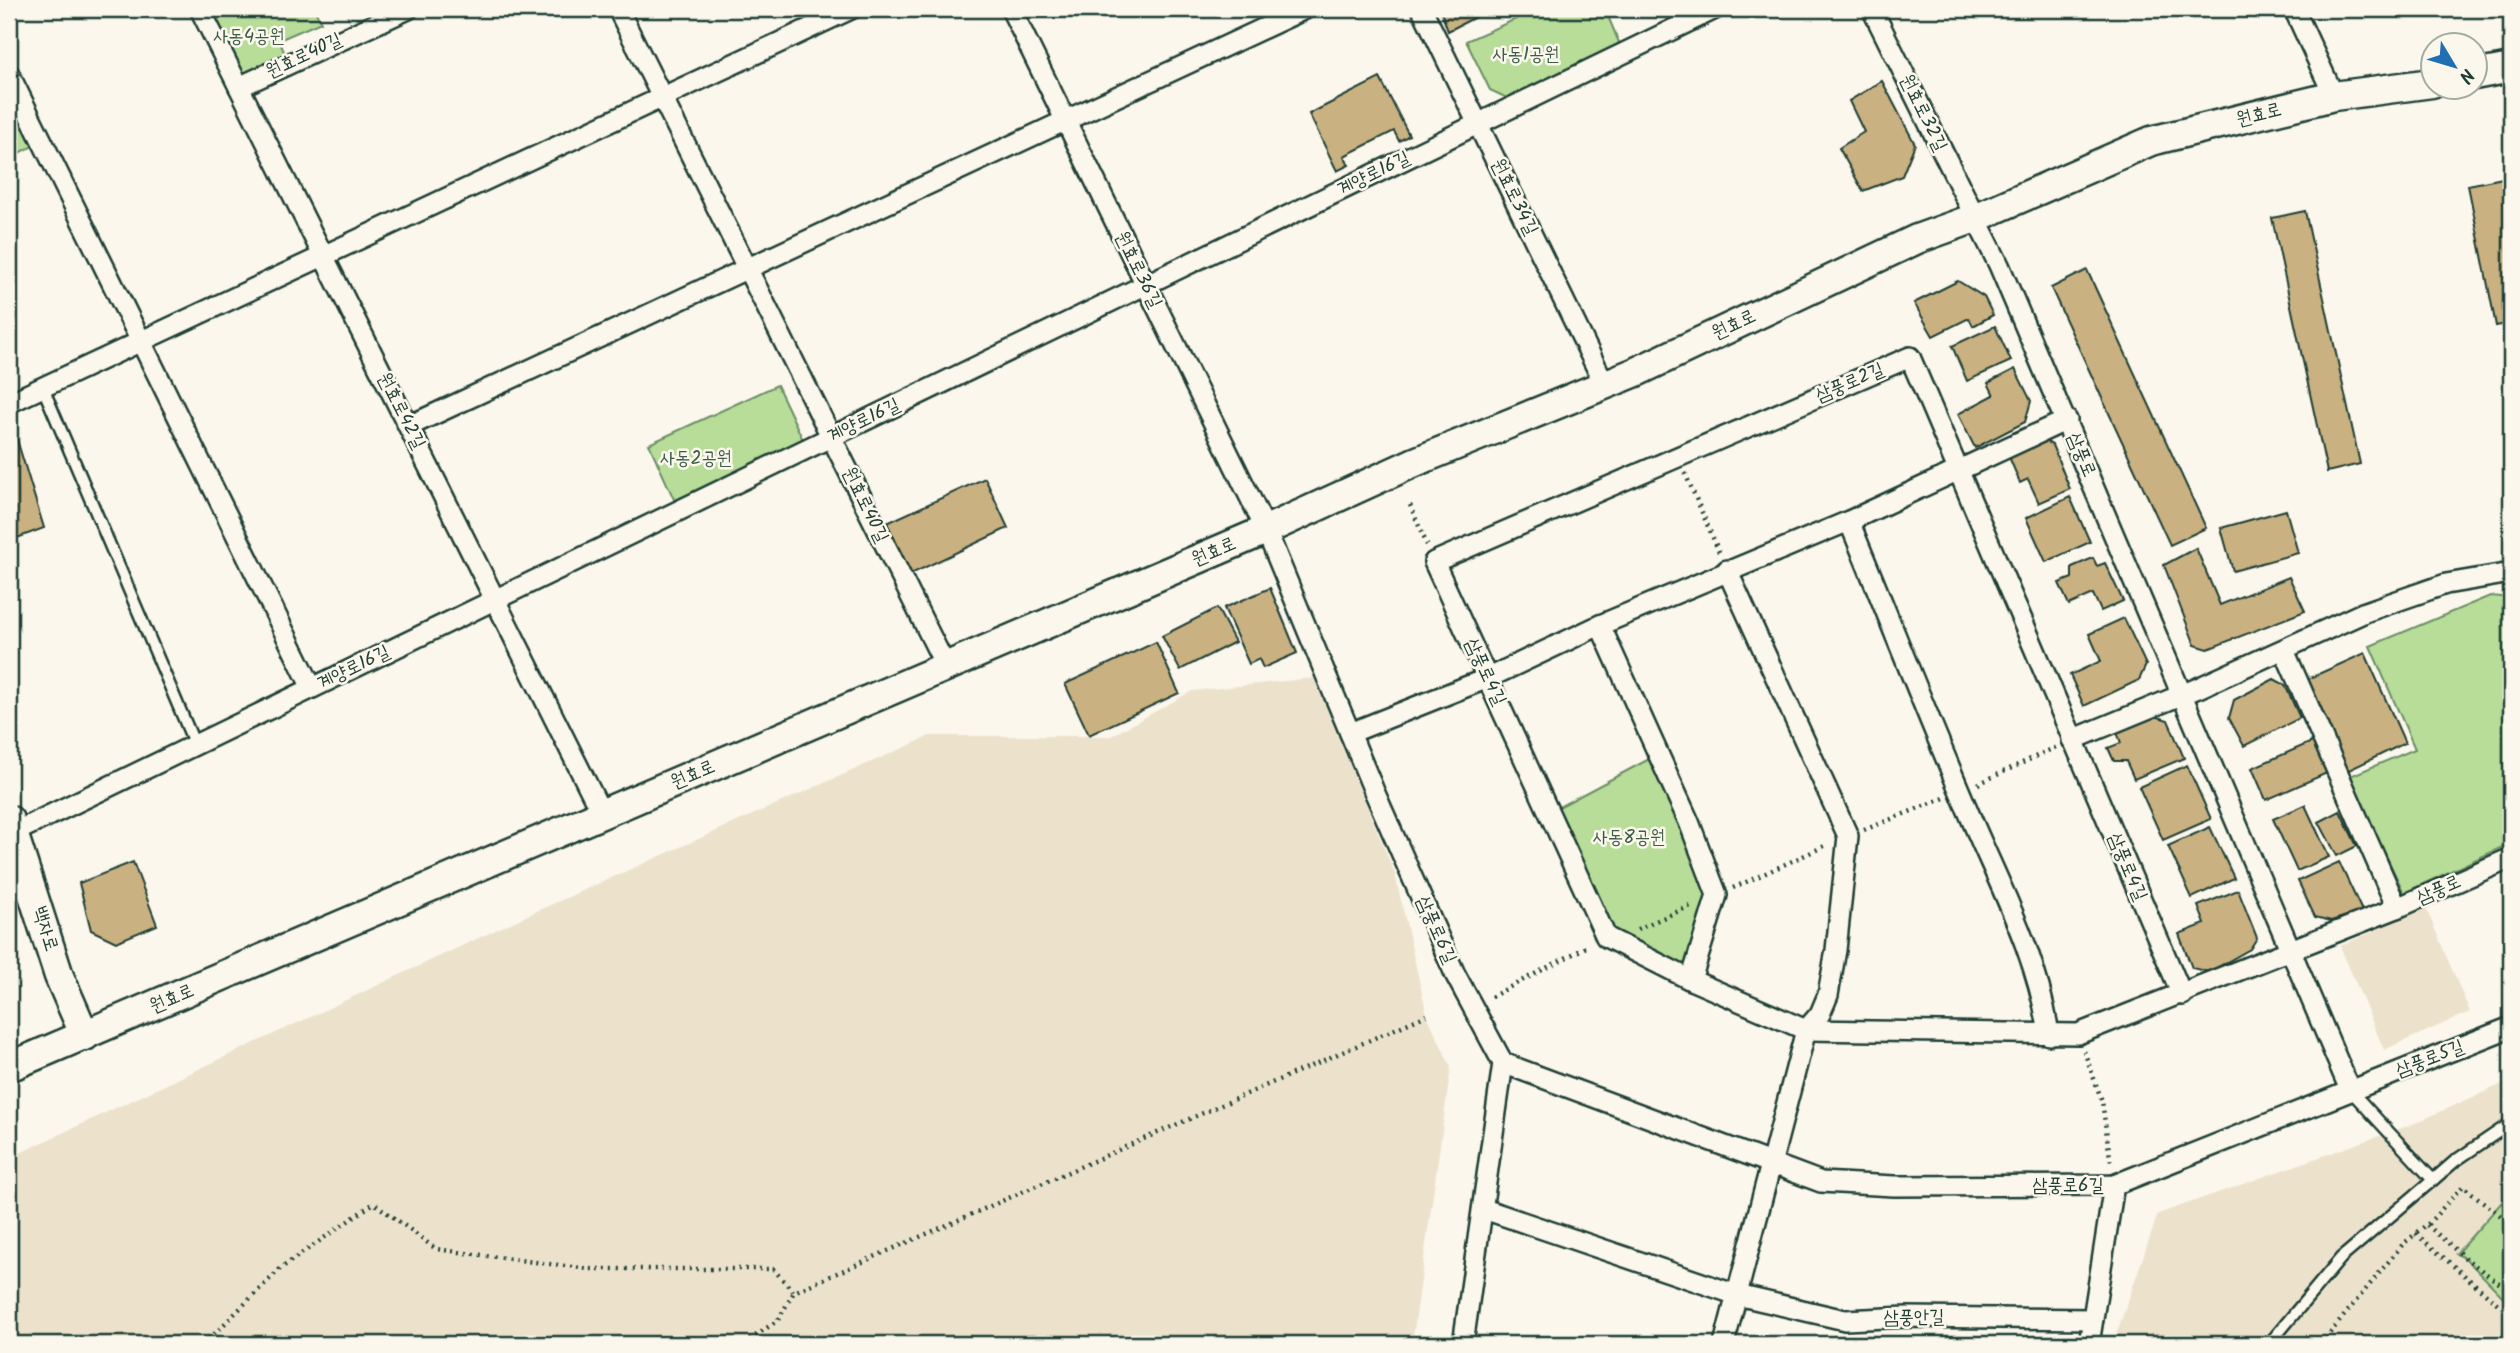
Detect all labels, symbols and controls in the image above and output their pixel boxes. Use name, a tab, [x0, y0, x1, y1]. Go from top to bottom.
park label: 사동4공원	[213, 22, 285, 52]
street label: 원효로40길	[261, 25, 347, 87]
north arrow	[2418, 32, 2488, 102]
park label: 사동1공원	[1492, 40, 1560, 70]
text: N	[2450, 61, 2481, 89]
street label: 원효로32길	[1891, 69, 1955, 157]
street label: 원효로	[2233, 95, 2285, 135]
street label: 계양로16길	[1333, 143, 1415, 205]
street label: 원효로34길	[1482, 153, 1546, 241]
street label: 원효로36길	[1106, 226, 1170, 314]
street label: 원효로	[1707, 302, 1761, 348]
street label: 삼풍로2길	[1811, 355, 1889, 411]
street label: 원효로42길	[369, 367, 433, 455]
street label: 계양로16길	[823, 390, 905, 452]
street label: 삼풍로	[2058, 428, 2104, 482]
park label: 사동2공원	[660, 444, 732, 474]
street label: 원효로40길	[834, 462, 896, 548]
street label: 원효로	[1187, 529, 1241, 575]
street label: 삼풍로4길	[1456, 633, 1514, 711]
street label: 계양로16길	[313, 637, 395, 699]
street label: 원효로	[666, 752, 720, 798]
park label: 사동8공원	[1593, 823, 1665, 853]
street label: 삼풍로4길	[2099, 828, 2155, 906]
street label: 삼풍로	[2412, 867, 2466, 913]
street label: 삼풍로6길	[1408, 891, 1464, 969]
street label: 백자로	[24, 903, 66, 955]
street label: 원효로	[145, 976, 199, 1022]
street label: 삼풍로5길	[2391, 1032, 2469, 1086]
street label: 삼풍로6길	[2032, 1171, 2104, 1201]
street label: 삼풍안길	[1883, 1302, 1945, 1334]

